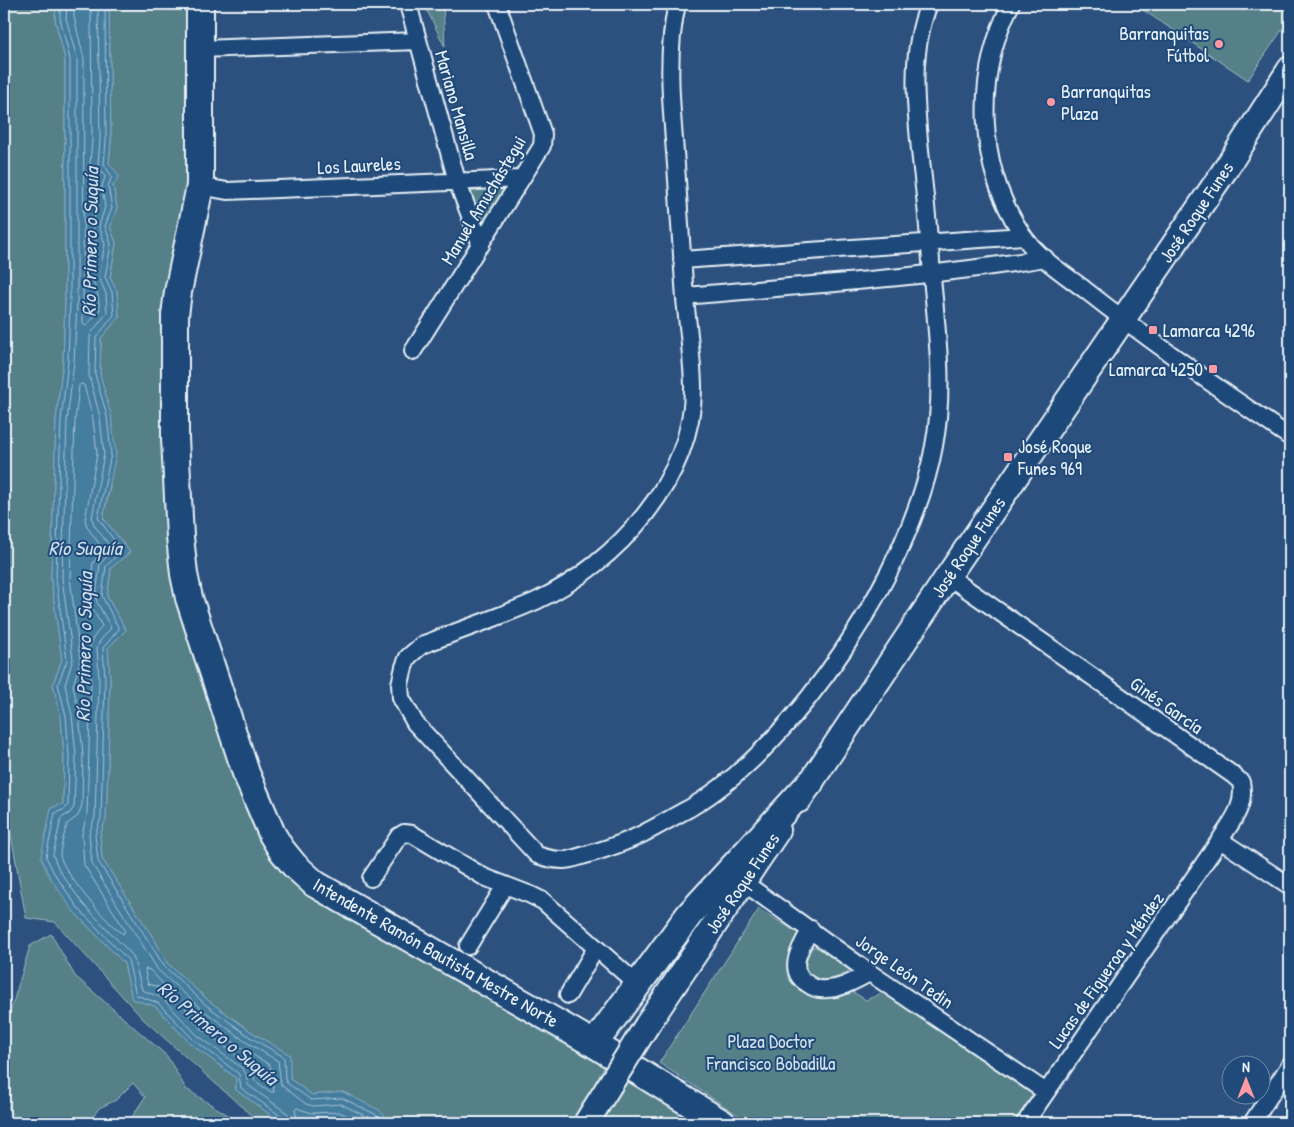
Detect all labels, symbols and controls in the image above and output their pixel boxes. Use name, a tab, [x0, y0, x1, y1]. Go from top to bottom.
place label: Barranquitas Fútbol	[1119, 20, 1210, 68]
marker: Barranquitas Fútbol	[1213, 38, 1225, 50]
street label: Mariano Mansilla	[429, 47, 485, 163]
place label: Barranquitas Plaza	[1061, 78, 1151, 126]
marker: Barranquitas Plaza	[1045, 96, 1057, 108]
street label: Manuel Amuchástegui	[434, 131, 532, 269]
street label: Los Laureles	[317, 150, 401, 180]
street label: José Roque Funes	[1153, 156, 1239, 268]
water label: Río Primero o Suquía	[75, 165, 105, 317]
place label: Lamarca 4296	[1163, 317, 1255, 343]
marker: Lamarca 4296	[1147, 324, 1159, 336]
place label: Lamarca 4250	[1109, 356, 1203, 382]
marker: Lamarca 4250	[1207, 363, 1219, 375]
place label: José Roque Funes 969	[1017, 433, 1093, 481]
marker: José Roque Funes 969	[1002, 451, 1014, 463]
street label: José Roque Funes	[925, 491, 1011, 603]
water label: Río Suquía	[49, 534, 124, 562]
water label: Río Primero o Suquía	[69, 570, 99, 722]
street label: Ginés García	[1125, 670, 1209, 740]
street label: José Roque Funes	[699, 827, 785, 939]
street label: Intendente Ramón Bautista Mestre Norte	[308, 871, 564, 1033]
street label: Lucas de Figueroa y Méndez	[1042, 887, 1170, 1053]
street label: Jorge León Tedin	[851, 928, 959, 1014]
water label: Río Primero o Suquía	[152, 974, 286, 1093]
park label: Plaza Doctor Francisco Bobadilla	[706, 1028, 836, 1076]
north arrow	[1222, 1054, 1272, 1104]
text: N	[1242, 1057, 1250, 1076]

